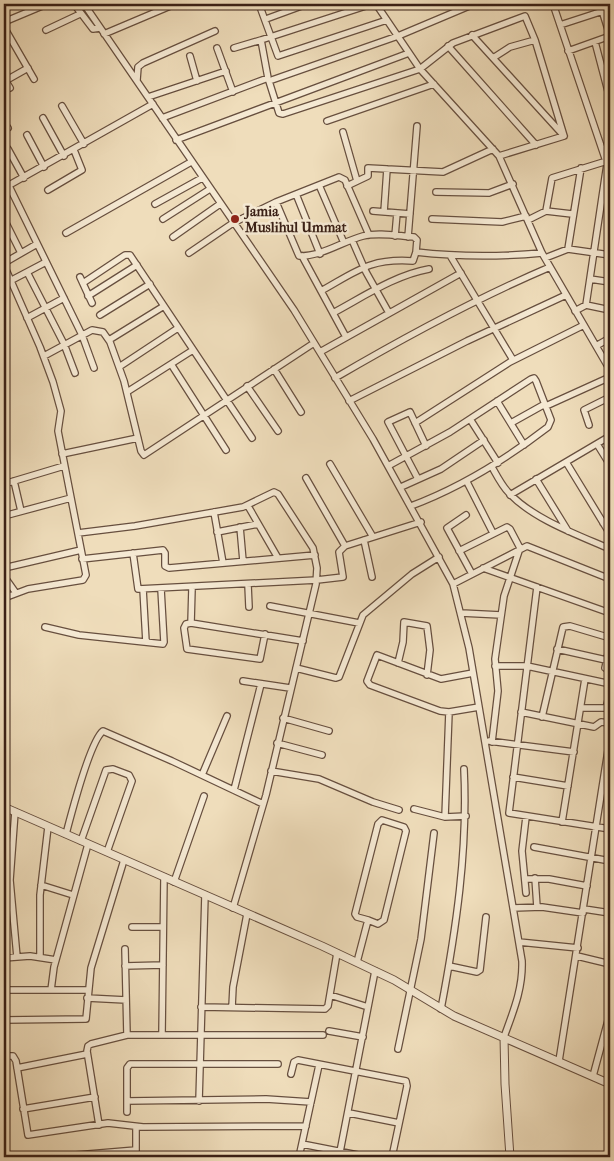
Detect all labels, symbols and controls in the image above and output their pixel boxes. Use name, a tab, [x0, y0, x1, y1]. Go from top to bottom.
place label: Jamia Muslihul Ummat	[243, 203, 348, 236]
marker: Jamia Muslihul Ummat	[229, 213, 241, 225]

